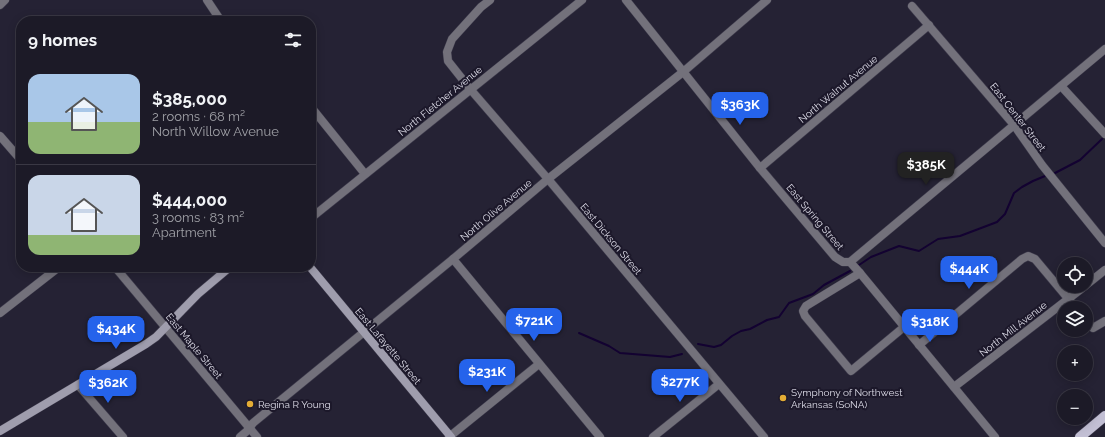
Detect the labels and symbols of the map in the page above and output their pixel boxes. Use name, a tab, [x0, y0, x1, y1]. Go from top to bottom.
street label: North Walnut Avenue	[797, 53, 880, 125]
street label: North Fletcher Avenue	[396, 64, 484, 138]
street label: East Center Street	[988, 81, 1048, 154]
pin: $363K	[712, 92, 768, 126]
pin: $385K	[898, 152, 954, 186]
street label: North Olive Avenue	[458, 177, 534, 243]
street label: East Spring Street	[784, 182, 846, 253]
street label: East Dickson Street	[578, 201, 644, 277]
pin: $444K	[941, 256, 997, 290]
street label: North Mill Avenue	[977, 299, 1049, 359]
street label: East Lafayette Street	[353, 306, 423, 387]
pin: $721K	[506, 308, 562, 342]
pin: $318K	[902, 309, 958, 343]
street label: East Maple Street	[164, 311, 225, 381]
pin: $434K	[88, 316, 144, 350]
pin: $231K	[459, 359, 515, 393]
pin: $277K	[652, 369, 708, 403]
pin: $362K	[80, 370, 136, 404]
place label: Symphony of Northwest Arkansas (SoNA)	[791, 387, 903, 410]
marker: Symphony of Northwest Arkansas (SoNA)	[778, 393, 788, 403]
marker: Regina R Young	[245, 399, 255, 409]
place label: Regina R Young	[258, 399, 331, 410]

